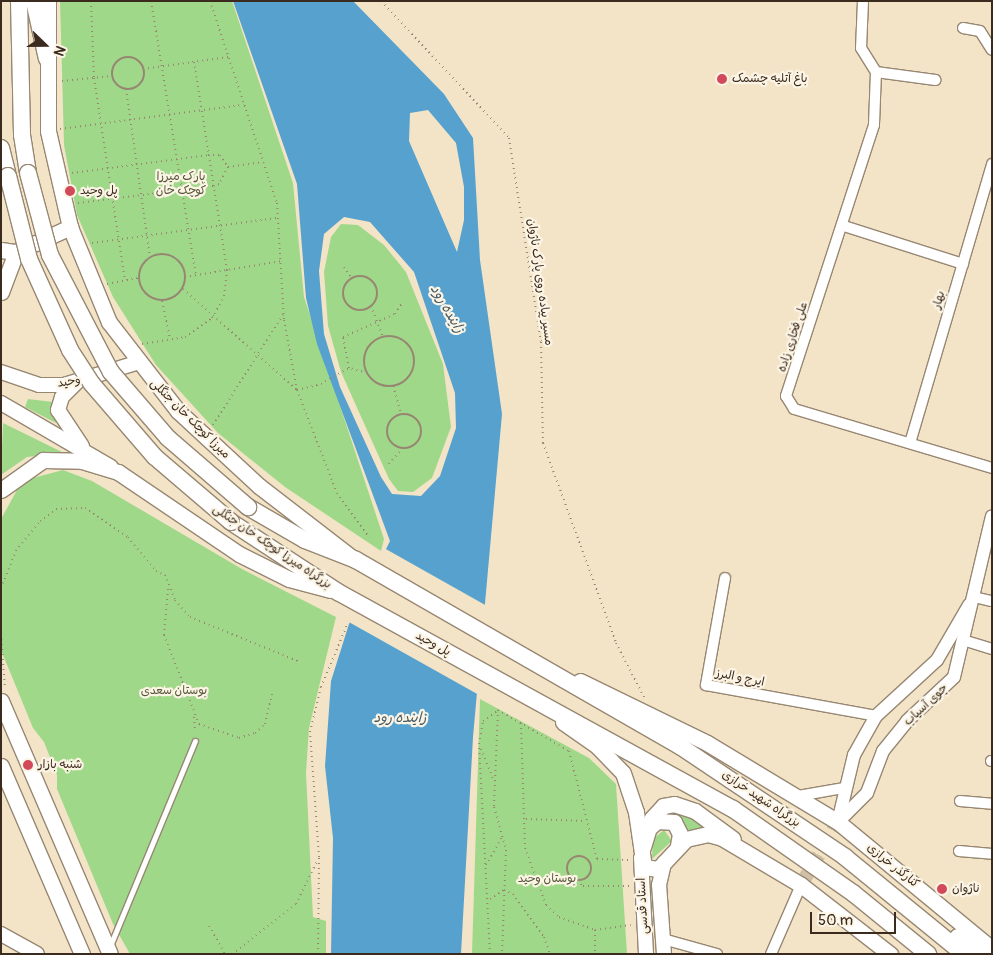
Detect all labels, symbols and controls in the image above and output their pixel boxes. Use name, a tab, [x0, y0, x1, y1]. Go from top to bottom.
north arrow	[20, 20, 70, 70]
text: N	[50, 43, 69, 58]
place label: باغ آتلیه چشمک	[732, 72, 808, 86]
marker: باغ آتلیه چشمک	[716, 73, 728, 85]
park label: پارک میرزا کوچک خان	[156, 170, 206, 198]
place label: پل وحید	[80, 184, 118, 198]
marker: پل وحید	[64, 185, 76, 197]
street label: مسیر پیاده روی پارک ناژوان	[524, 218, 556, 346]
water label: زاینده رود	[427, 282, 467, 336]
street label: بهار	[930, 289, 948, 311]
street label: علی فخاری زاده	[775, 300, 811, 374]
street label: وحید	[56, 373, 82, 391]
street label: میرزا کوچک خان جنگلی	[147, 376, 233, 462]
street label: بزرگراه میرزا کوچک خان جنگلی	[210, 502, 334, 592]
street label: پل وحید	[413, 629, 453, 659]
street label: ایرج و البرز	[714, 666, 766, 690]
street label: جوی آسیاب	[901, 681, 951, 729]
park label: بوستان سعدی	[141, 684, 207, 698]
water label: زاینده رود	[374, 710, 426, 726]
place label: شنبه بازار	[38, 758, 82, 772]
marker: شنبه بازار	[22, 759, 34, 771]
street label: بزرگراه شهید خرازی	[719, 767, 803, 831]
street label: کنارگذر خرازی	[864, 841, 922, 891]
park label: بوستان وحید	[518, 872, 576, 886]
street label: استاد قدسی	[634, 877, 652, 935]
place label: ناژوان	[952, 882, 979, 896]
marker: ناژوان	[936, 883, 948, 895]
scale bar	[813, 902, 899, 934]
text: 50 m	[818, 911, 853, 930]

